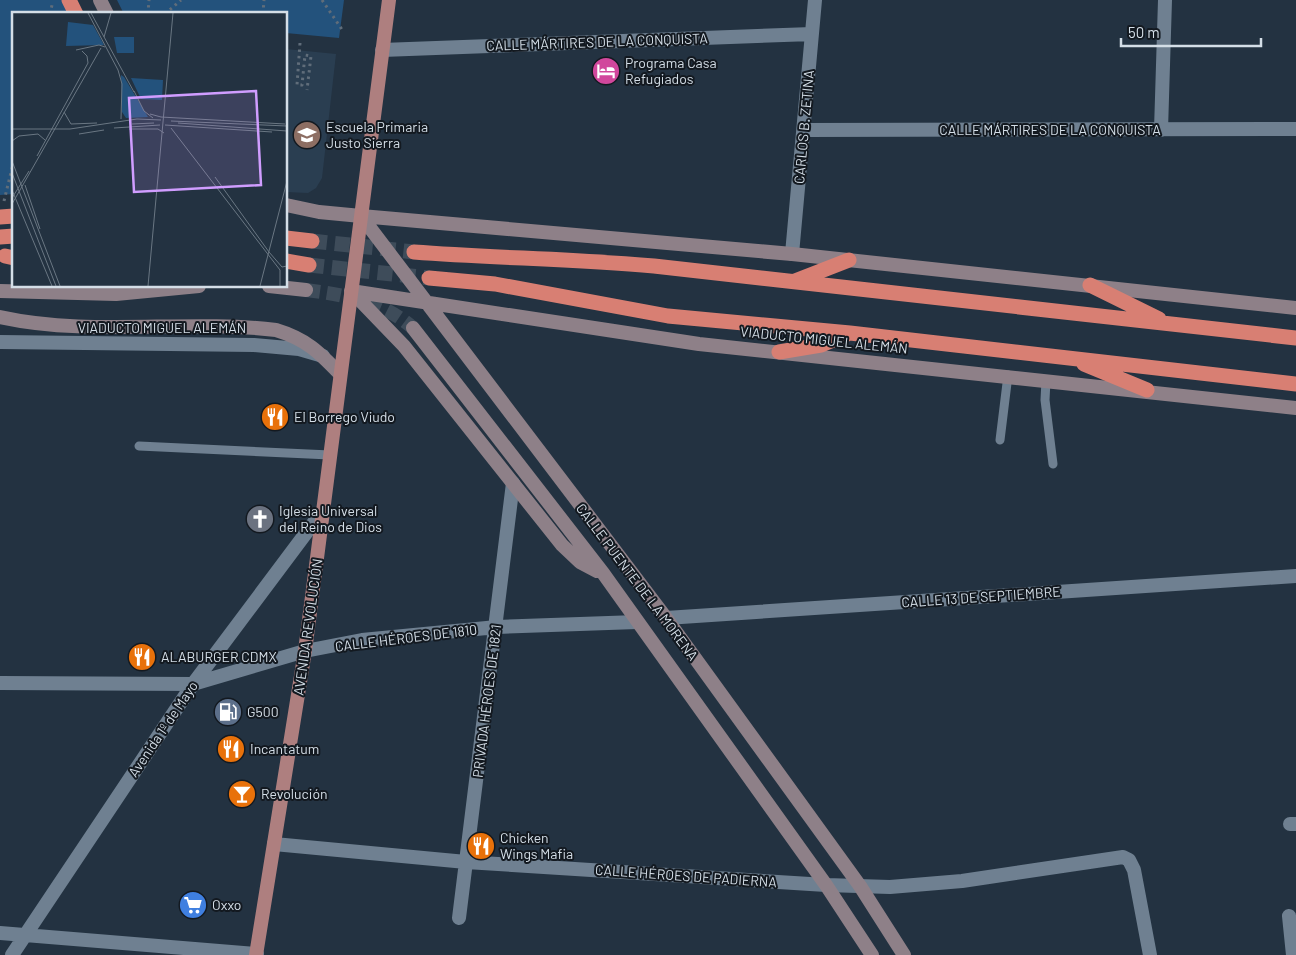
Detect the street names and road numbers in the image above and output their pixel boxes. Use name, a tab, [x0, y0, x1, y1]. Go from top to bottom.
street label: CALLE MÁRTIRES DE LA CONQUISTA	[486, 29, 709, 54]
street label: CARLOS B. ZETINA	[790, 69, 817, 185]
street label: CALLE MÁRTIRES DE LA CONQUISTA	[939, 121, 1161, 138]
street label: VIADUCTO MIGUEL ALEMÁN	[78, 319, 246, 336]
street label: VIADUCTO MIGUEL ALEMÁN	[739, 322, 909, 357]
street label: CALLE PUENTE DE LA MORENA	[573, 500, 702, 664]
street label: AVENIDA REVOLUCIÓN	[289, 557, 326, 696]
street label: CALLE 13 DE SEPTIEMBRE	[901, 582, 1061, 611]
street label: CALLE HÉROES DE 1810	[334, 620, 478, 655]
street label: PRIVADA HÉROES DE 1821	[469, 623, 504, 779]
street label: Avenida 1º de Mayo	[124, 677, 201, 780]
street label: CALLE HÉROES DE PADIERNA	[595, 861, 778, 890]

